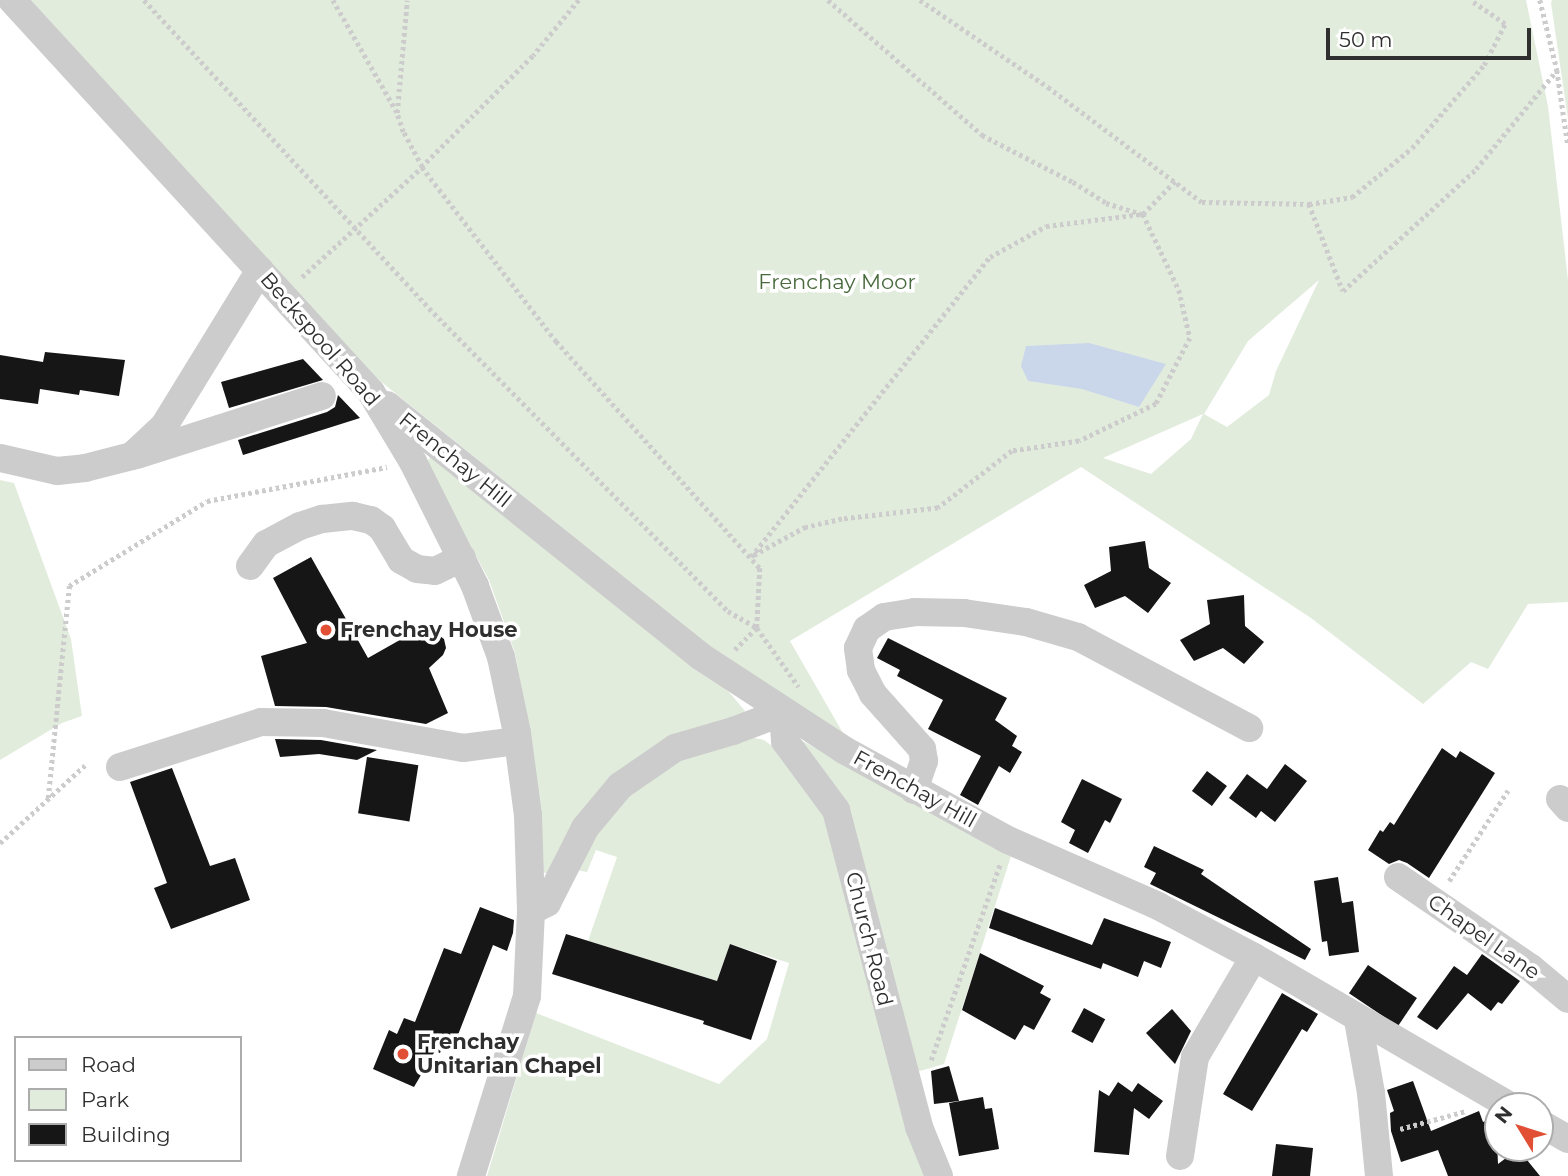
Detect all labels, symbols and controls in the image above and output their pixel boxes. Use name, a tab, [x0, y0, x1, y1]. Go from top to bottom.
scale bar	[1330, 14, 1535, 58]
text: 50 m	[1339, 27, 1393, 52]
street label: Beckspool Road	[255, 267, 385, 411]
park label: Frenchay Moor	[758, 269, 916, 295]
street label: Frenchay Hill	[394, 407, 516, 513]
place label: Frenchay House	[340, 617, 518, 643]
marker: Frenchay House	[318, 622, 334, 638]
street label: Frenchay Hill	[849, 745, 981, 833]
street label: Church Road	[840, 869, 898, 1009]
street label: Chapel Lane	[1423, 889, 1545, 985]
place label: Frenchay Unitarian Chapel	[417, 1029, 602, 1079]
legend	[14, 1036, 242, 1162]
marker: Frenchay Unitarian Chapel	[395, 1046, 411, 1062]
text: Road	[81, 1052, 136, 1077]
text: Park	[81, 1087, 129, 1112]
north arrow	[1484, 1092, 1554, 1162]
text: N	[1490, 1102, 1517, 1128]
text: Building	[81, 1122, 171, 1147]

